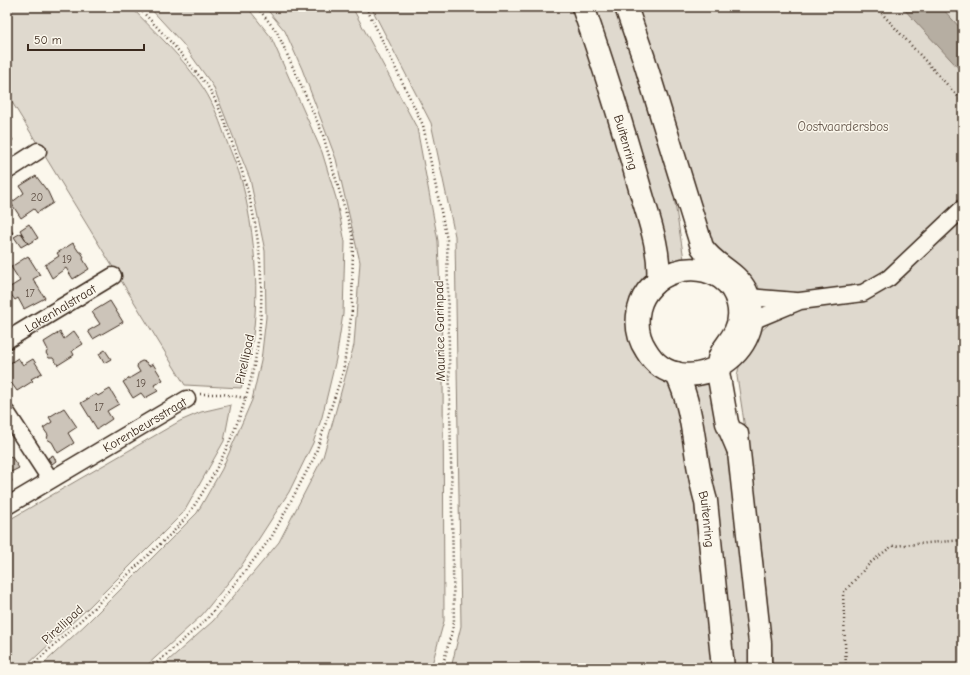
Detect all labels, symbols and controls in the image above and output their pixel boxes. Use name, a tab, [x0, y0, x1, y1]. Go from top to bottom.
scale bar	[28, 26, 144, 52]
text: 50 m	[34, 33, 62, 47]
street label: Buitenring	[611, 113, 641, 172]
park label: Oostvaardersbos	[798, 119, 888, 134]
house number: 20	[31, 191, 43, 204]
house number: 19	[62, 253, 72, 266]
street label: Lakenhalstraat	[22, 280, 100, 336]
street label: Maurice Garinpad	[431, 280, 448, 382]
house number: 17	[25, 287, 35, 300]
street label: Pirellipad	[232, 333, 257, 386]
house number: 19	[136, 377, 146, 390]
street label: Korenbeursstraat	[100, 393, 190, 455]
house number: 17	[94, 401, 104, 414]
street label: Buitenring	[695, 489, 718, 548]
street label: Pirellipad	[38, 602, 86, 647]

